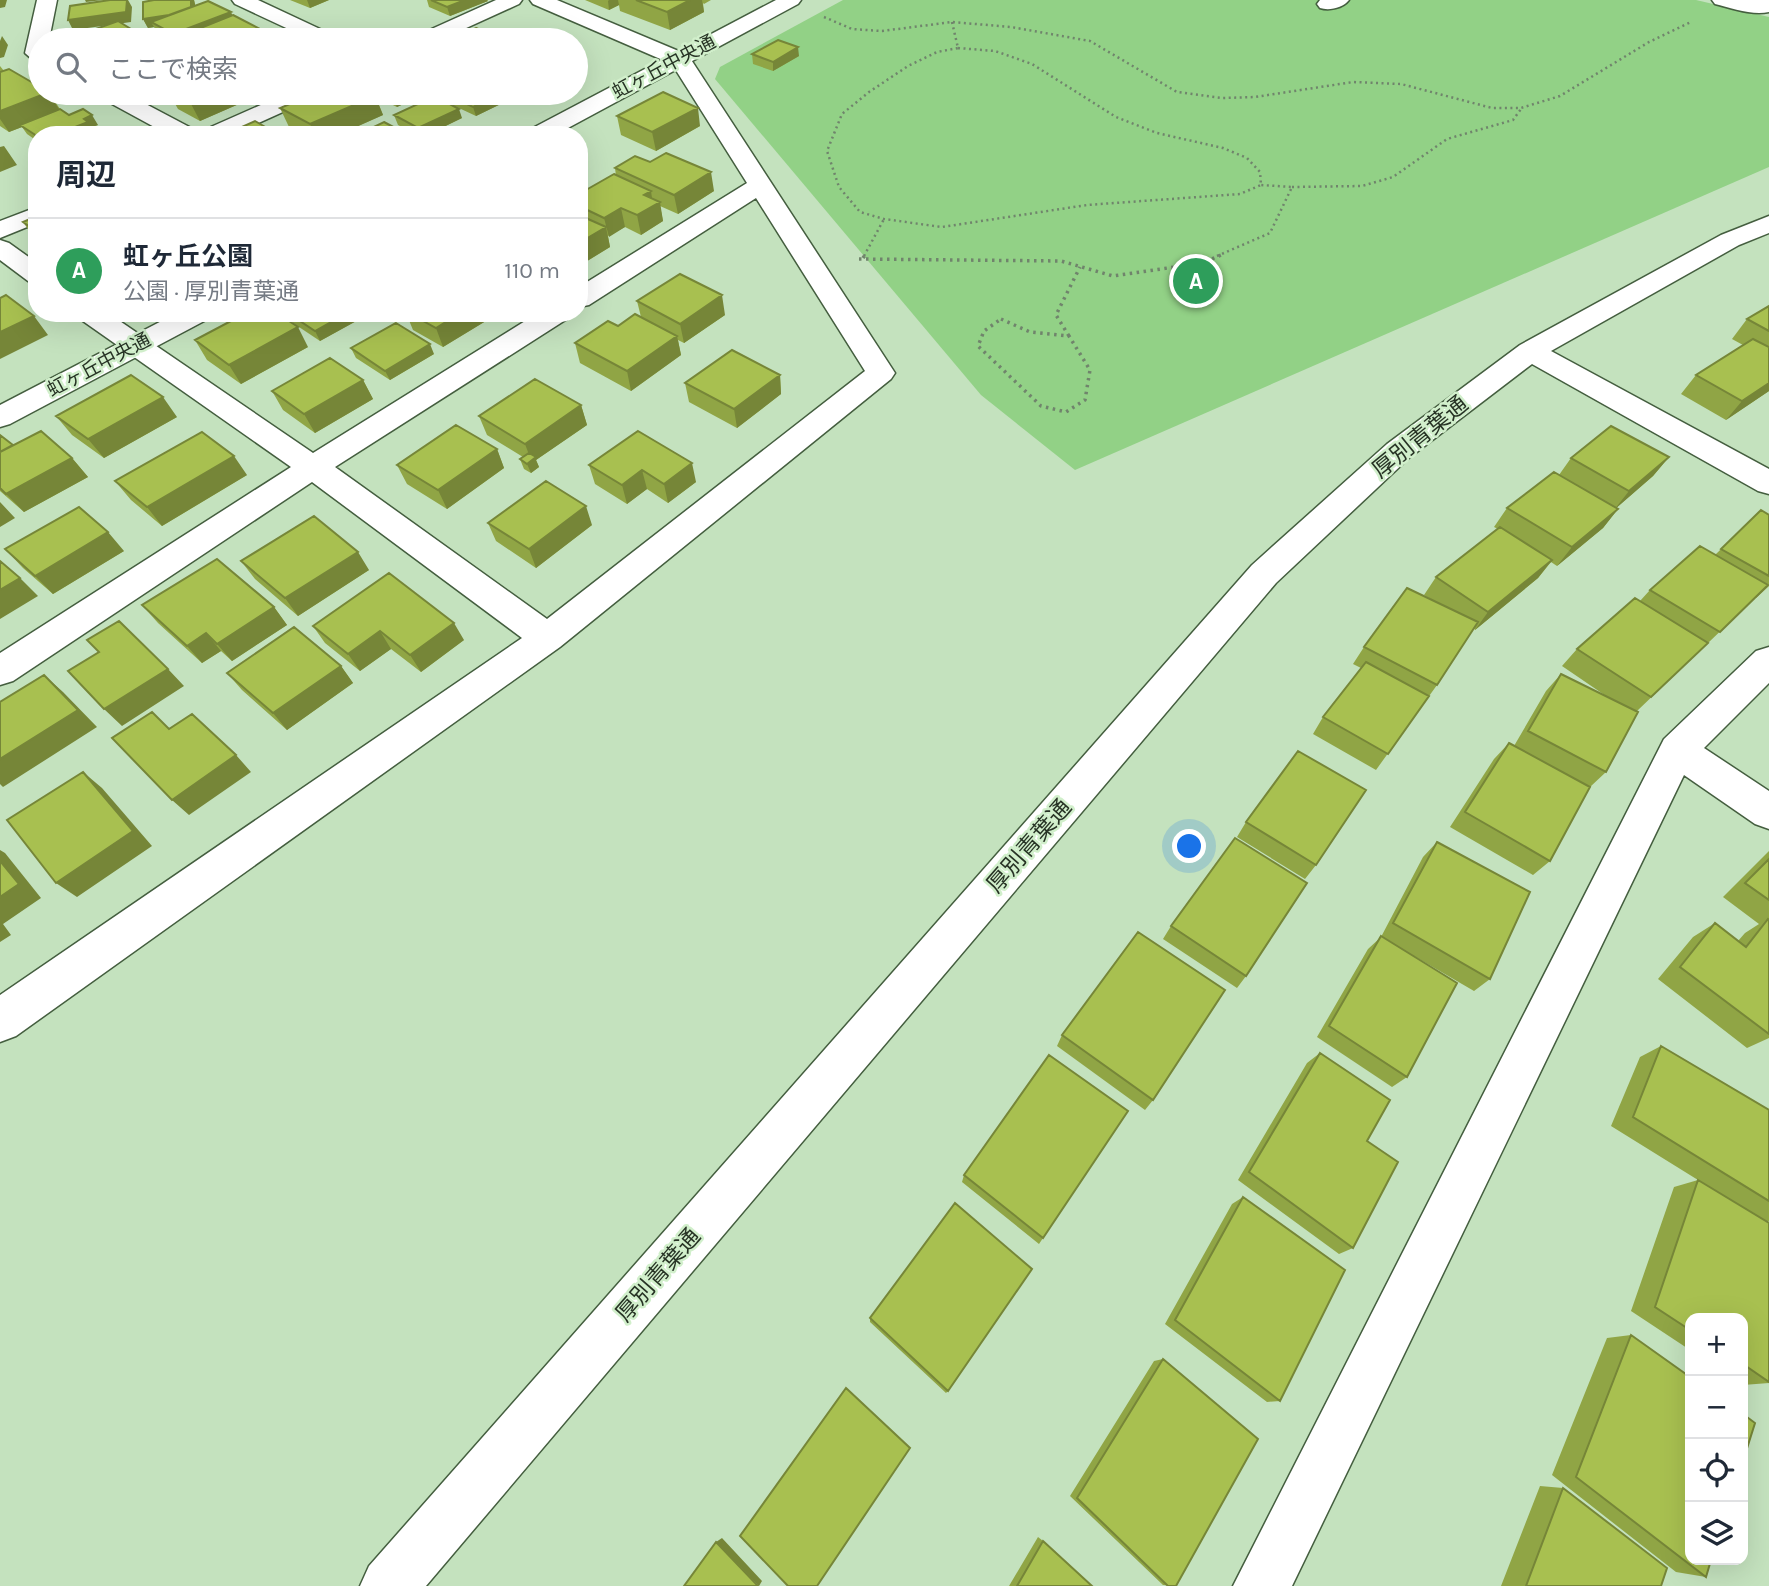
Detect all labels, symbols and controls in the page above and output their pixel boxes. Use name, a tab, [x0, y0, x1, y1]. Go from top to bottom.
search box	[28, 28, 588, 105]
street label: 虹ヶ丘中央通	[609, 31, 719, 103]
icon: search	[52, 48, 90, 86]
text: ここで検索	[108, 54, 238, 85]
text: 周辺	[56, 157, 116, 193]
text: 虹ヶ丘公園	[123, 241, 253, 272]
pin: A	[1173, 255, 1219, 307]
text: A	[72, 257, 86, 284]
text: 110 m	[504, 257, 560, 284]
text: 公園 · 厚別青葉通	[123, 278, 299, 305]
street label: 虹ヶ丘中央通	[44, 329, 154, 401]
street label: 厚別青葉通	[1367, 390, 1473, 484]
street label: 厚別青葉通	[981, 794, 1077, 898]
your location	[1172, 829, 1206, 863]
street label: 厚別青葉通	[610, 1223, 706, 1327]
map controls	[1685, 1313, 1748, 1565]
button: +	[1685, 1313, 1748, 1376]
button: −	[1685, 1376, 1748, 1439]
button: locate	[1685, 1439, 1748, 1502]
button: layers	[1685, 1502, 1748, 1565]

